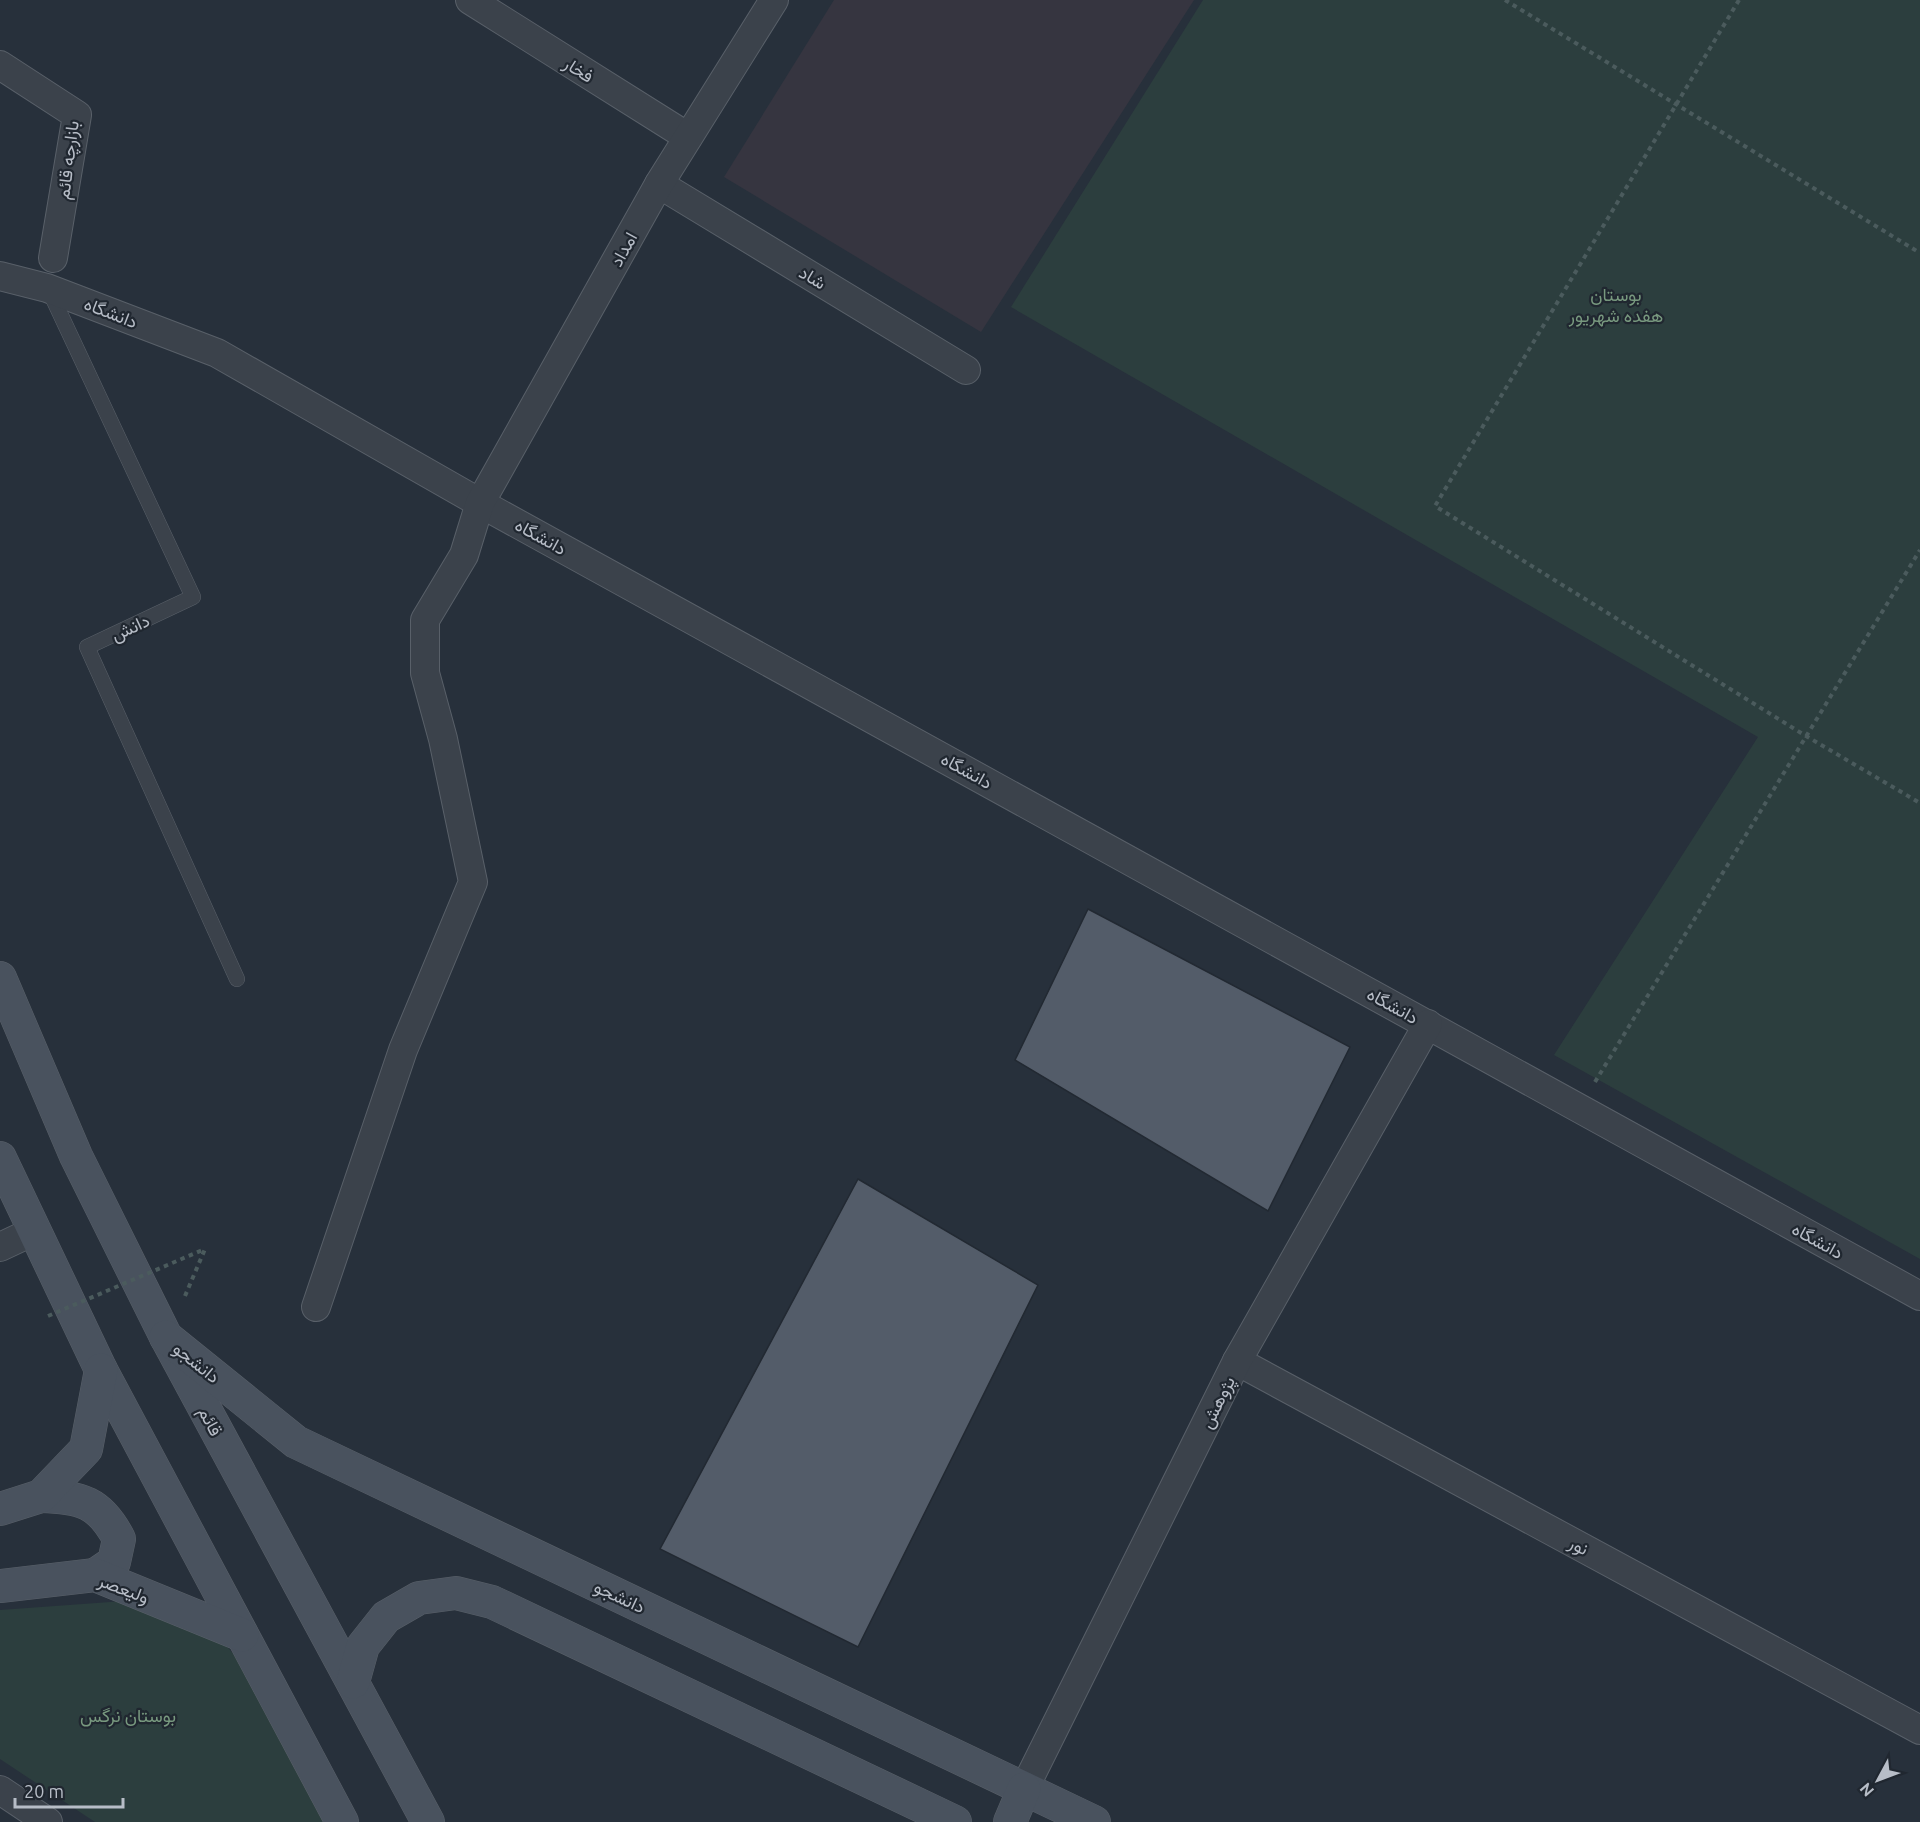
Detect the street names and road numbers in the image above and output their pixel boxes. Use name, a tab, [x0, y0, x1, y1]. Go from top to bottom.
street label: فخار	[558, 52, 598, 87]
street label: بازارچه قائم	[52, 119, 85, 201]
street label: امداد	[605, 228, 641, 270]
street label: شاد	[796, 261, 830, 293]
street label: دانشگاه	[82, 293, 140, 331]
street label: دانشگاه	[512, 514, 570, 558]
street label: دانش	[108, 609, 153, 646]
street label: دانشگاه	[938, 748, 996, 792]
street label: دانشگاه	[1364, 983, 1422, 1027]
street label: دانشگاه	[1789, 1218, 1847, 1262]
street label: دانشجو	[169, 1337, 224, 1388]
street label: پژوهش	[1196, 1373, 1241, 1433]
street label: قائم	[193, 1403, 227, 1440]
street label: نور	[1564, 1531, 1592, 1560]
street label: ولیعصر	[94, 1569, 152, 1609]
street label: دانشجو	[591, 1576, 648, 1618]

